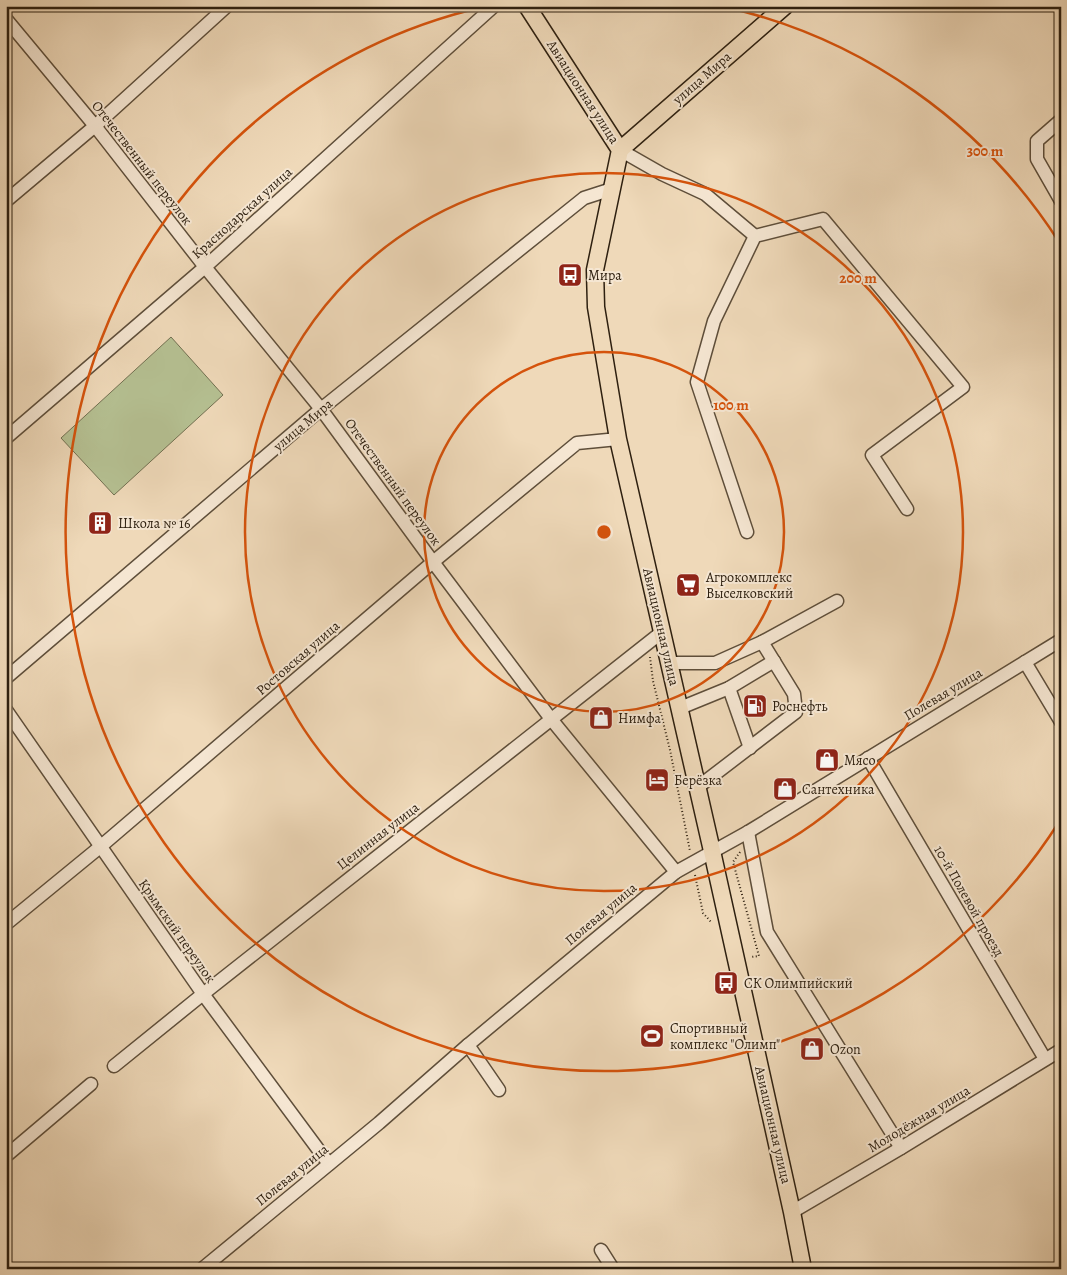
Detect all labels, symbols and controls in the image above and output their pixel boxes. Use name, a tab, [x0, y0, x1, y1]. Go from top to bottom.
street label: Авиационная улица	[542, 36, 624, 148]
street label: улица Мира	[668, 47, 736, 110]
street label: Отечественный переулок	[87, 97, 197, 229]
text: 300 m	[967, 141, 1004, 161]
street label: Краснодарская улица	[188, 162, 297, 263]
bus stop icon: Мира	[557, 262, 583, 288]
place label: Мира	[588, 266, 622, 285]
text: 200 m	[839, 268, 877, 288]
street label: улица Мира	[268, 394, 337, 456]
text: 100 m	[713, 395, 749, 415]
street label: Отечественный переулок	[340, 415, 446, 549]
building icon: Школа № 16	[87, 510, 113, 536]
place label: Школа № 16	[118, 514, 190, 533]
centre of rings	[595, 523, 613, 541]
street label: Авиационная улица	[638, 565, 684, 688]
place label: Агрокомплекс Выселковский	[705, 568, 793, 603]
supermarket icon: Агрокомплекс Выселковский	[675, 572, 701, 598]
street label: Ростовская улица	[252, 616, 344, 700]
street label: Полевая улица	[900, 663, 986, 725]
fuel station icon: Роснефть	[742, 693, 768, 719]
place label: Роснефть	[772, 697, 828, 716]
shop icon: Нимфа	[588, 705, 614, 731]
place label: Нимфа	[618, 709, 662, 728]
shop icon: Мясо	[814, 747, 840, 773]
place label: Мясо	[844, 751, 876, 770]
hotel icon: Берёзка	[644, 767, 670, 793]
place label: Берёзка	[674, 771, 722, 790]
shop icon: Сантехника	[772, 776, 798, 802]
place label: Сантехника	[802, 780, 875, 799]
street label: Целинная улица	[333, 798, 423, 874]
street label: 10-й Полевой проезд	[930, 842, 1009, 960]
street label: Крымский переулок	[134, 875, 220, 987]
street label: Полевая улица	[561, 878, 641, 950]
bus stop icon: СК Олимпийский	[713, 970, 739, 996]
place label: СК Олимпийский	[744, 974, 853, 993]
place label: Спортивный комплекс "Олимп"	[670, 1019, 780, 1054]
sports icon: Спортивный комплекс "Олимп"	[639, 1023, 665, 1049]
shop icon: Ozon	[799, 1036, 825, 1062]
place label: Ozon	[830, 1040, 861, 1059]
street label: Авиационная улица	[750, 1063, 796, 1186]
street label: Молодёжная улица	[864, 1081, 974, 1157]
street label: Полевая улица	[252, 1139, 333, 1210]

